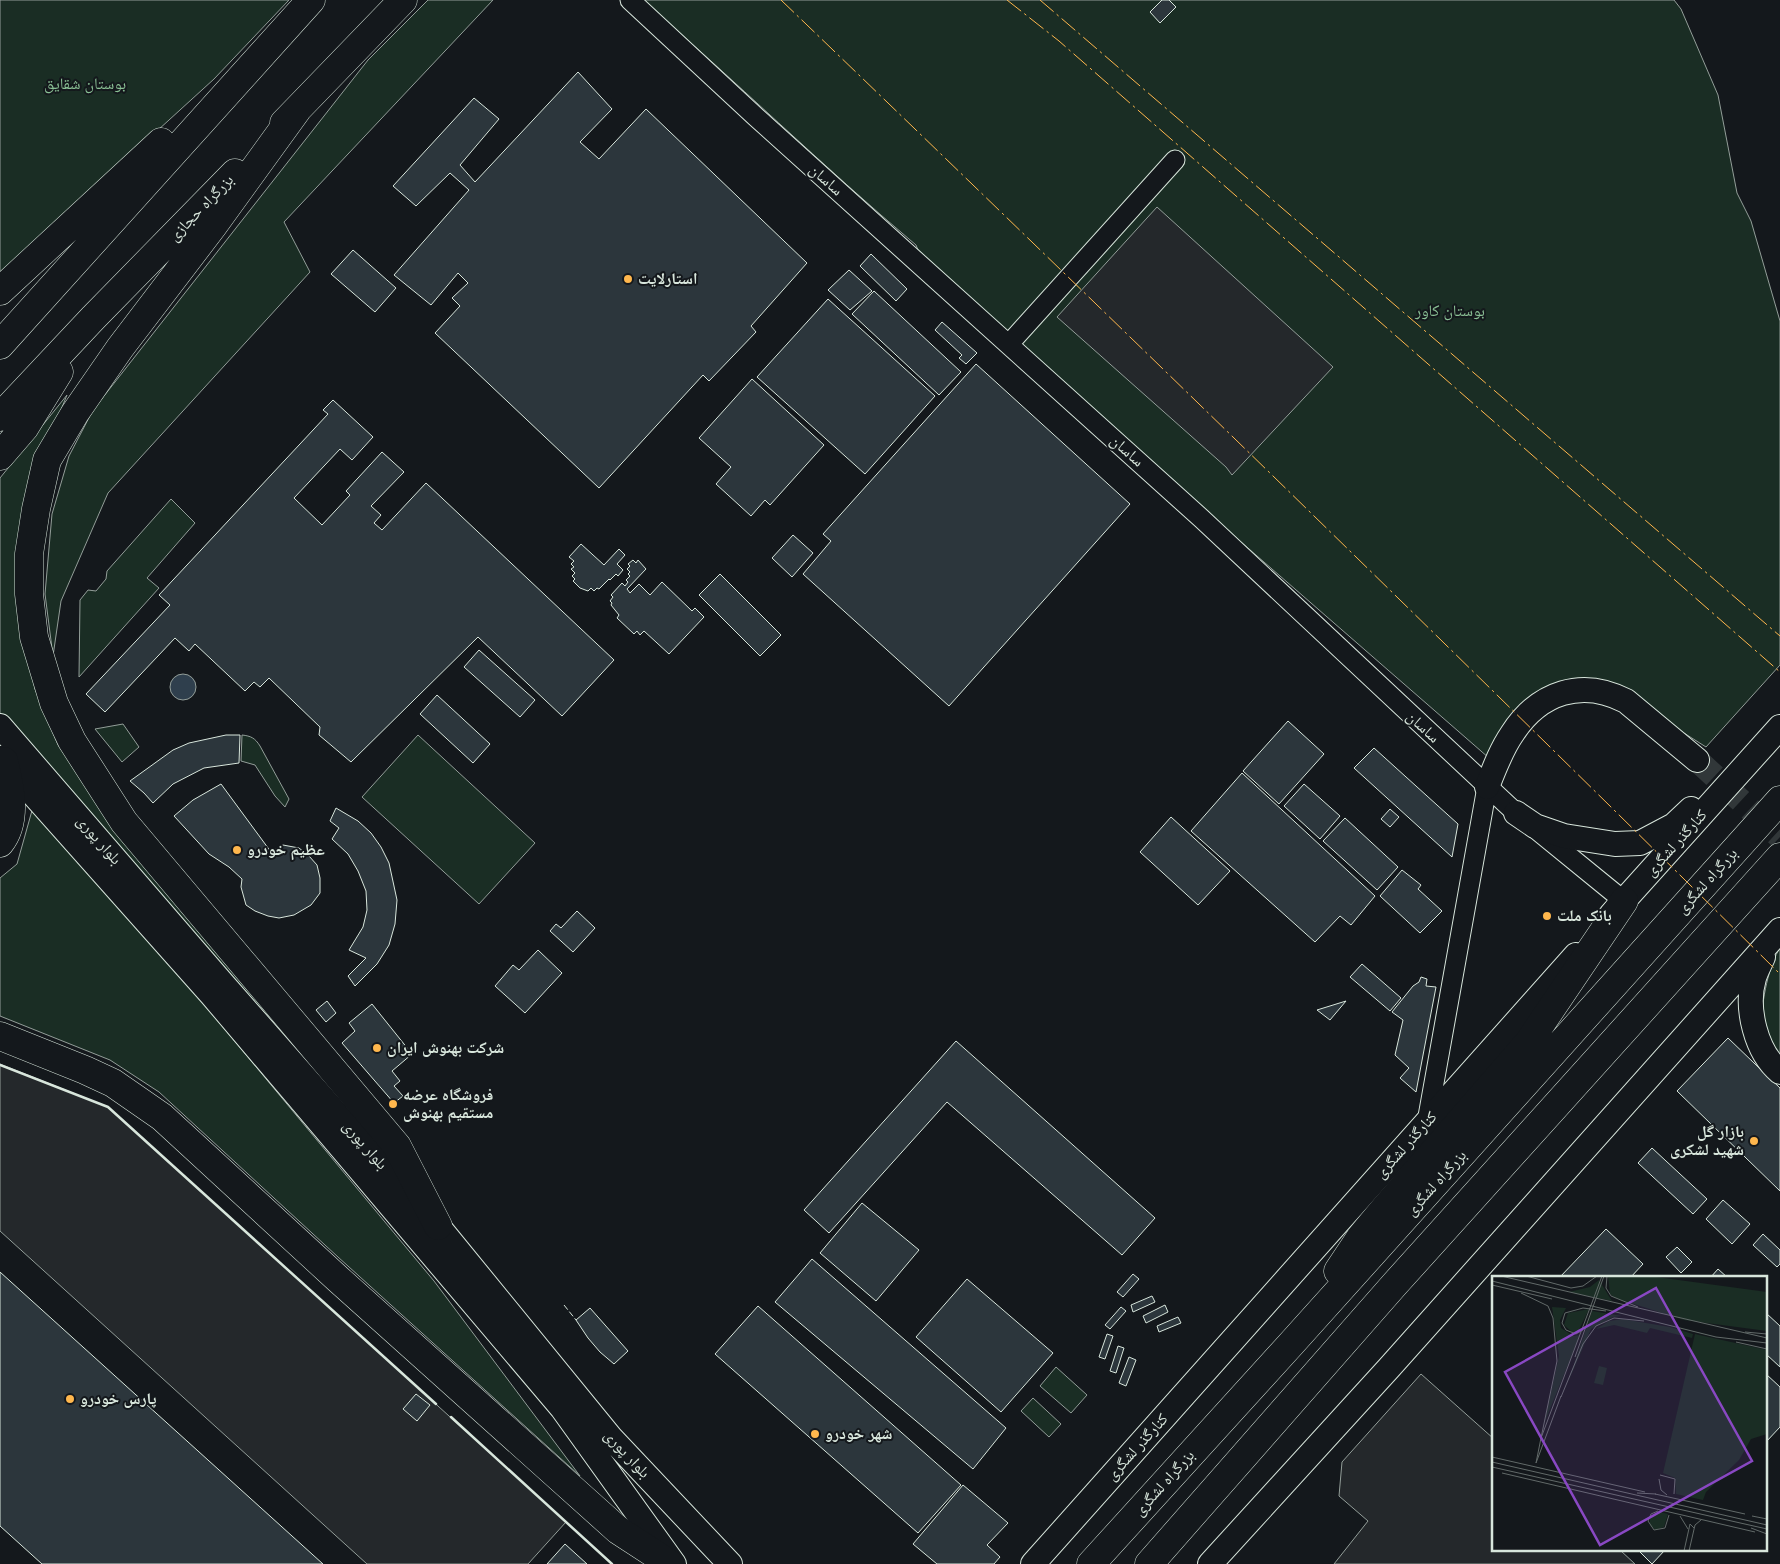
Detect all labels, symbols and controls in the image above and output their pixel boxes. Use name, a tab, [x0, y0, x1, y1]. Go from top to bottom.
park label: بوستان شقایق	[44, 73, 126, 95]
street label: ساسان	[804, 159, 848, 201]
street label: بزرگراه حجازی	[163, 170, 239, 246]
place label: استارلایت	[638, 268, 697, 290]
marker: استارلایت	[622, 273, 634, 285]
park label: بوستان کاور	[1414, 300, 1485, 322]
street label: ساسان	[1105, 430, 1149, 472]
street label: ساسان	[1401, 706, 1445, 748]
street label: کنارگذر لشگری	[1640, 804, 1712, 881]
street label: بلوار پوری	[71, 811, 127, 869]
place label: عظیم خودرو	[247, 839, 325, 861]
street label: بزرگراه لشگری	[1671, 843, 1743, 919]
marker: عظیم خودرو	[231, 844, 243, 856]
place label: بانک ملت	[1557, 905, 1612, 927]
marker: بانک ملت	[1541, 910, 1553, 922]
place label: شرکت بهنوش ایران	[387, 1037, 504, 1059]
marker: شرکت بهنوش ایران	[371, 1042, 383, 1054]
place label: فروشگاه عرضه مستقیم بهنوش	[403, 1084, 493, 1124]
marker: فروشگاه عرضه مستقیم بهنوش	[387, 1098, 399, 1110]
street label: کنارگذر لشگری	[1370, 1106, 1442, 1183]
street label: بلوار پوری	[337, 1116, 393, 1174]
place label: بازار گل شهید لشکری	[1670, 1121, 1744, 1161]
marker: بازار گل شهید لشکری	[1748, 1135, 1760, 1147]
street label: بزرگراه لشگری	[1400, 1145, 1472, 1221]
inset map	[1492, 1276, 1768, 1552]
place label: پارس خودرو	[80, 1388, 157, 1410]
marker: پارس خودرو	[64, 1393, 76, 1405]
street label: کنارگذر لشگری	[1101, 1408, 1173, 1485]
place label: شهر خودرو	[825, 1423, 892, 1445]
street label: بلوار پوری	[599, 1425, 655, 1483]
marker: شهر خودرو	[809, 1428, 821, 1440]
street label: بزرگراه لشگری	[1128, 1445, 1200, 1521]

